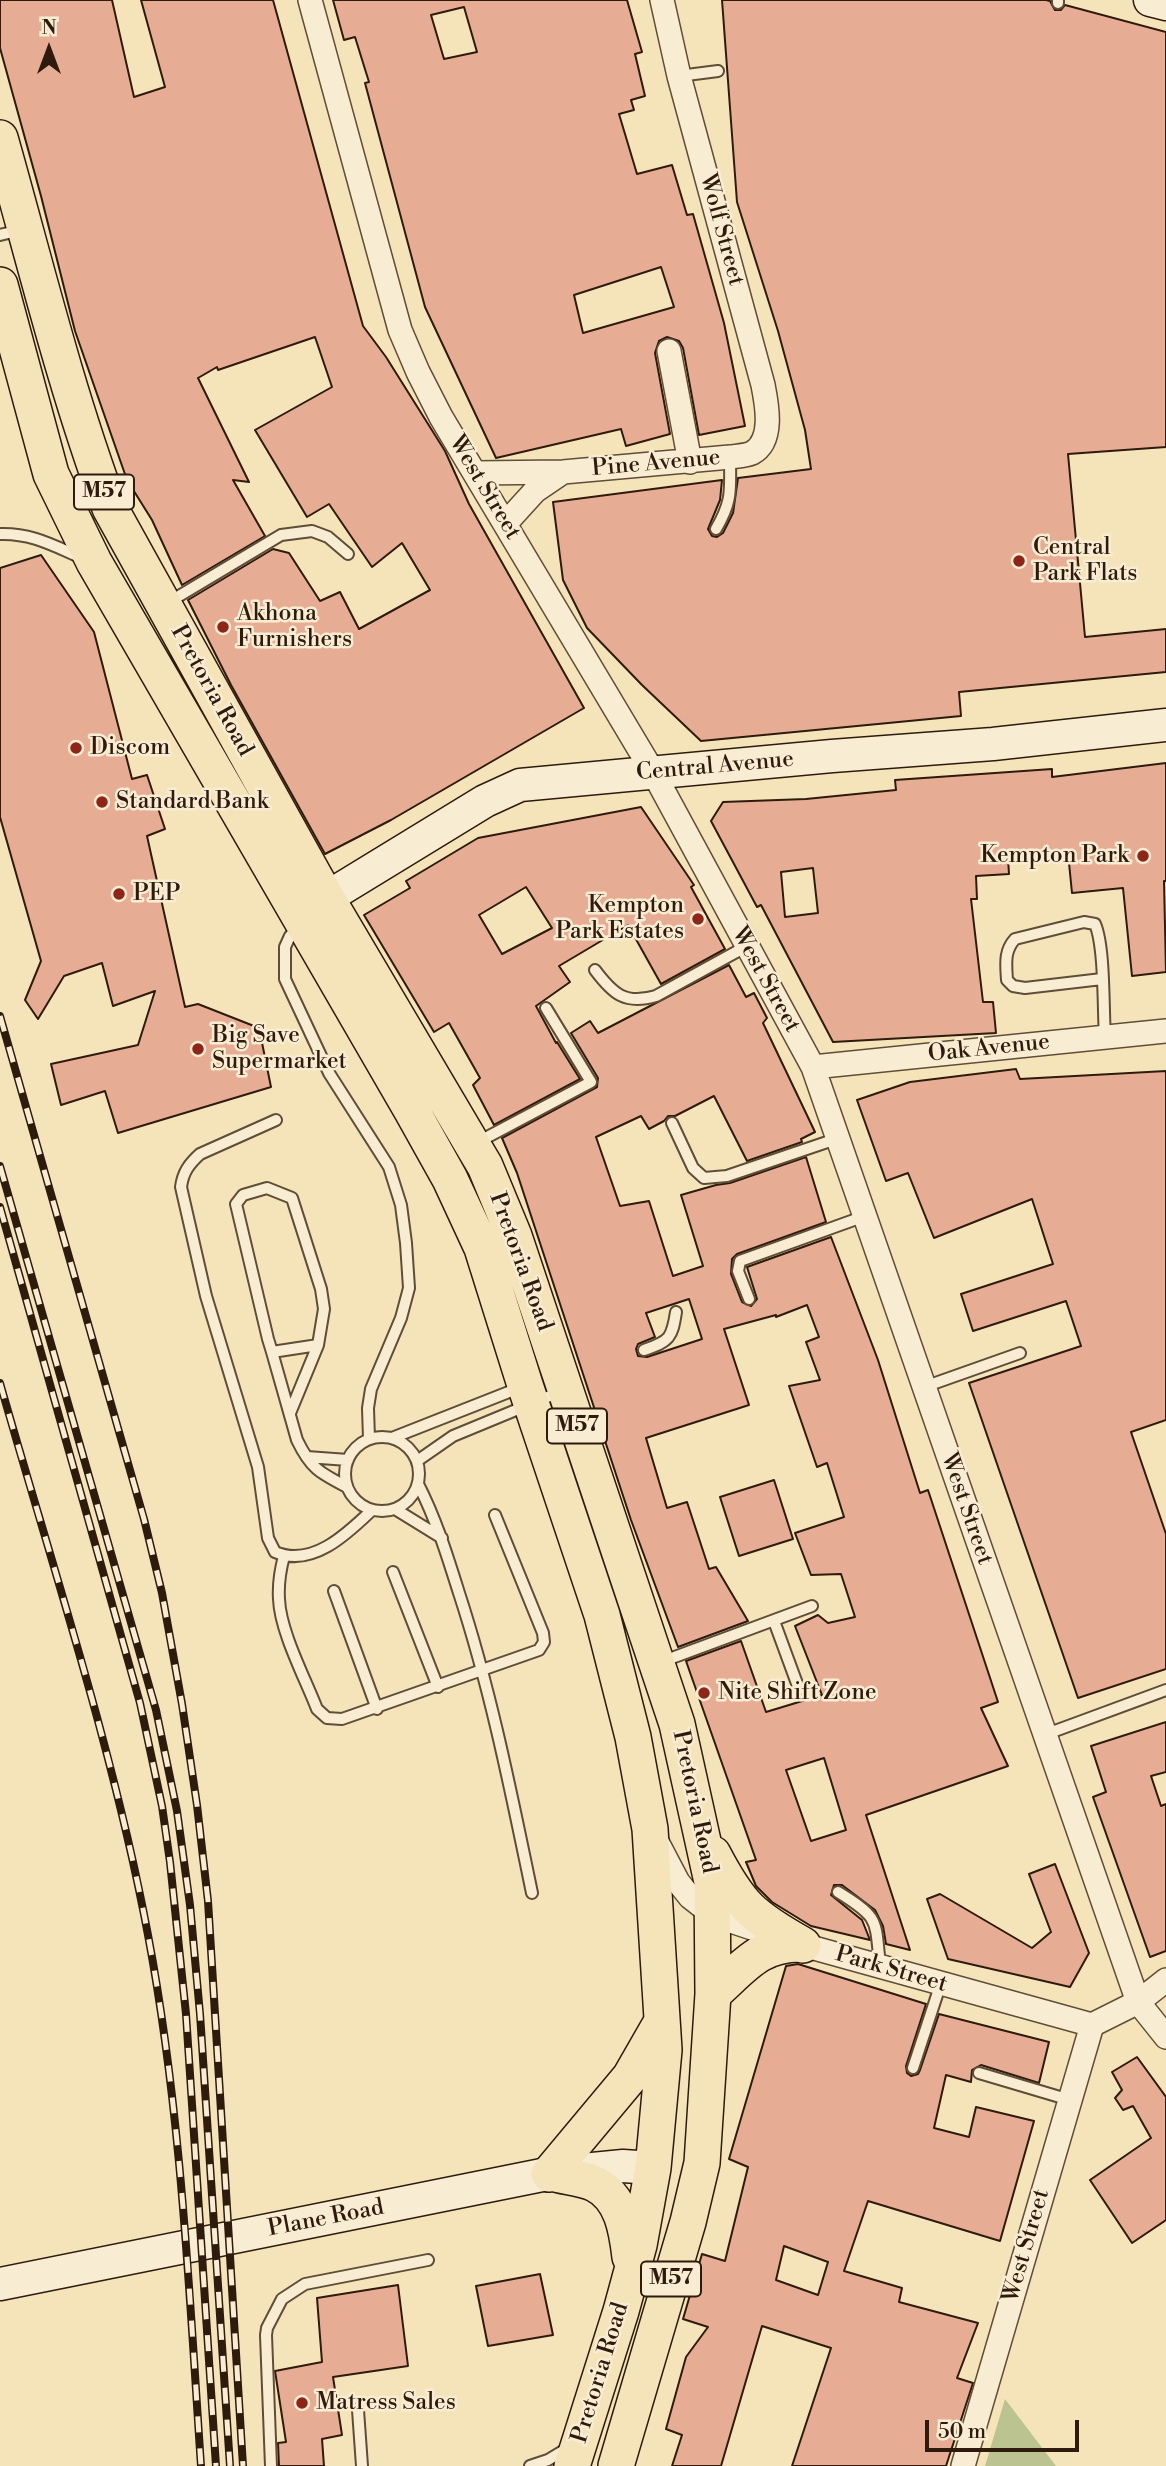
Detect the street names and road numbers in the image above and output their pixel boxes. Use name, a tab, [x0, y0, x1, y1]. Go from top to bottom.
street label: Wolf Street	[693, 171, 749, 289]
street label: West Street	[442, 431, 526, 545]
street label: Pine Avenue	[590, 445, 722, 483]
road number: M57	[74, 475, 134, 510]
street label: Pretoria Road	[164, 621, 258, 761]
street label: Central Avenue	[635, 746, 795, 788]
street label: West Street	[725, 922, 805, 1038]
street label: Oak Avenue	[927, 1029, 1051, 1069]
street label: Pretoria Road	[482, 1189, 558, 1335]
road number: M57	[547, 1408, 607, 1444]
street label: West Street	[934, 1449, 998, 1569]
street label: Pretoria Road	[665, 1728, 723, 1876]
street label: Park Street	[832, 1941, 950, 1999]
street label: West Street	[998, 2186, 1056, 2306]
street label: Plane Road	[266, 2194, 386, 2244]
road number: M57	[641, 2262, 701, 2296]
street label: Pretoria Road	[567, 2299, 635, 2447]

